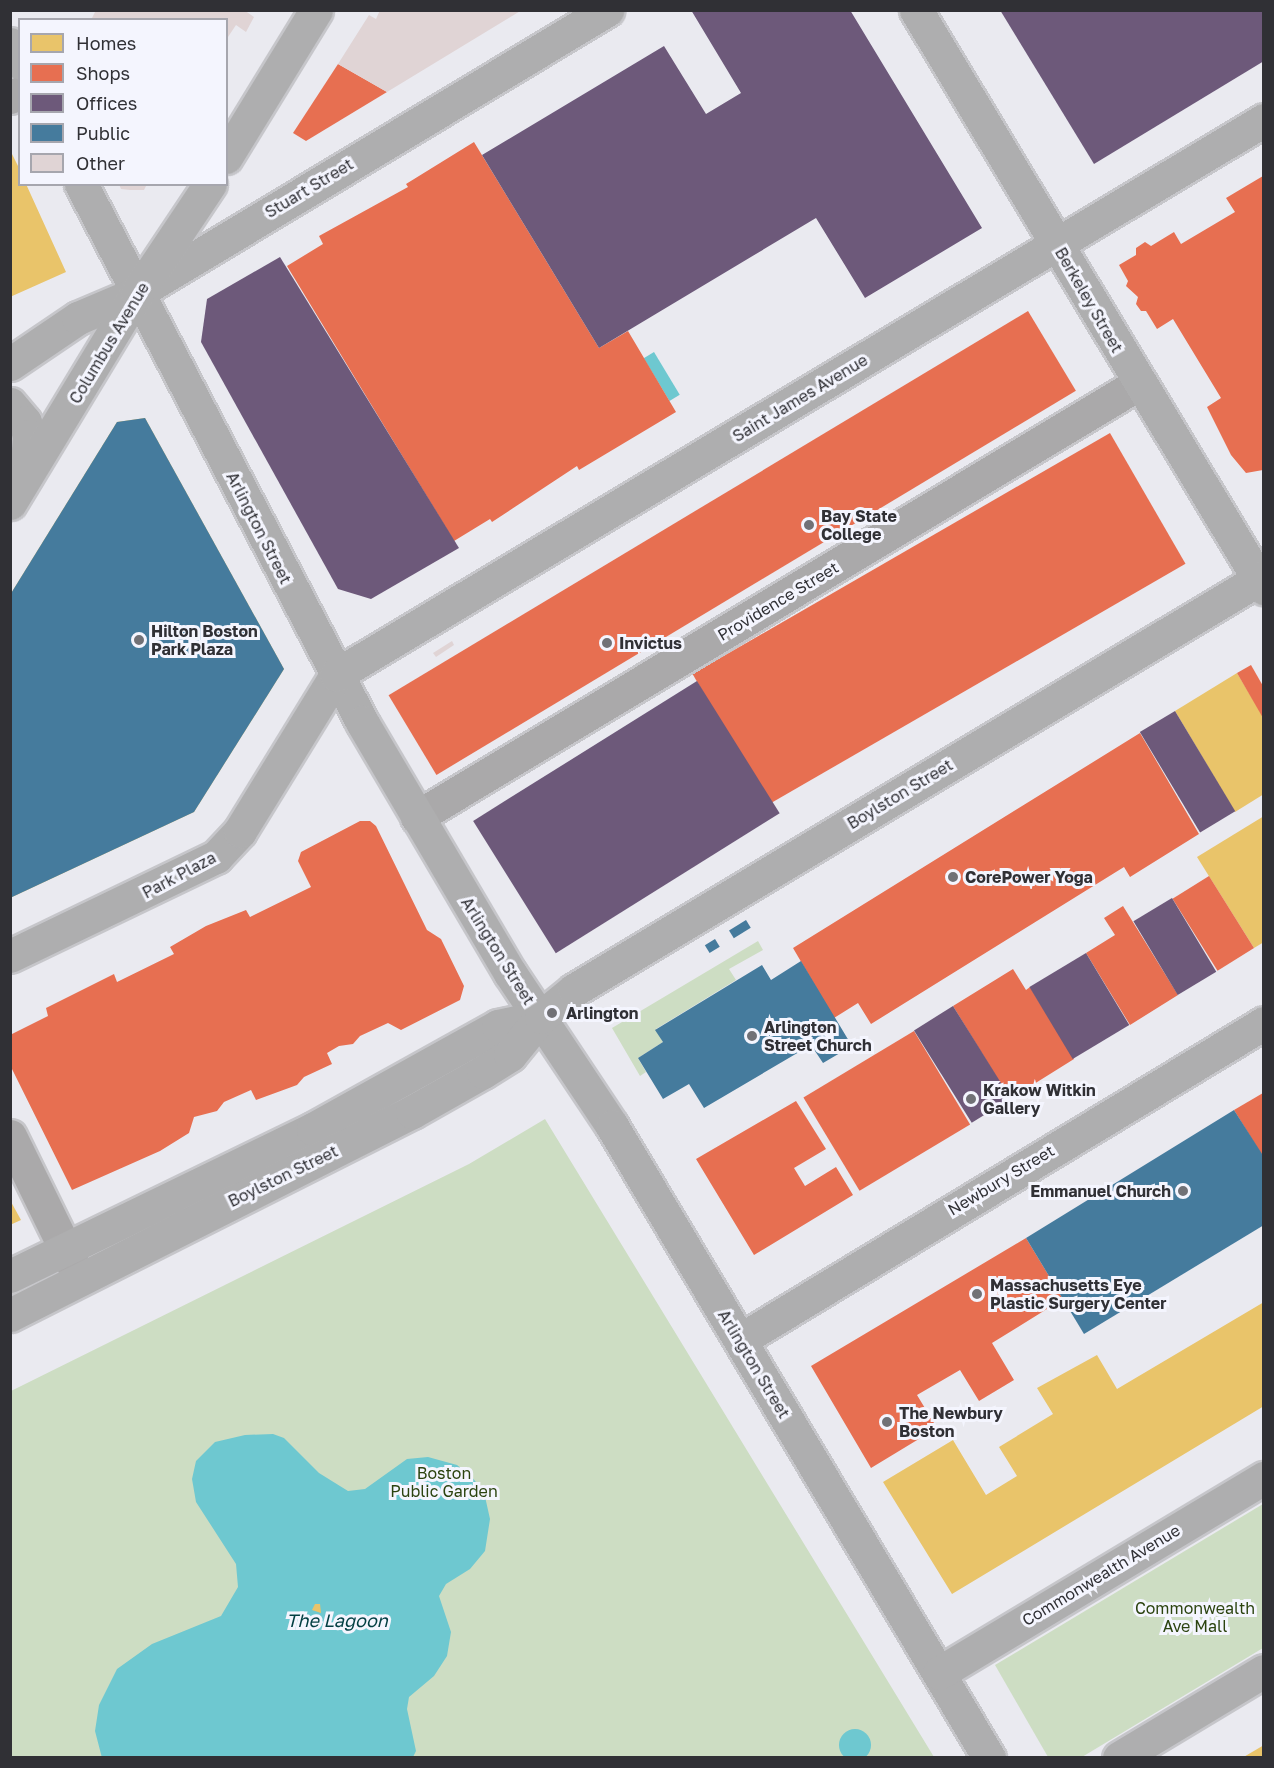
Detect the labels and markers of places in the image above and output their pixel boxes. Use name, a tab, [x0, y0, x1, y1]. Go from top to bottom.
place label: Bay State College	[821, 506, 897, 544]
marker: Bay State College	[802, 518, 816, 532]
place label: Hilton Boston Park Plaza	[151, 621, 258, 659]
marker: Hilton Boston Park Plaza	[132, 633, 146, 647]
place label: Invictus	[619, 633, 682, 653]
marker: Invictus	[600, 636, 614, 650]
place label: CorePower Yoga	[965, 867, 1093, 887]
marker: CorePower Yoga	[946, 870, 960, 884]
place label: Arlington	[566, 1003, 639, 1023]
marker: Arlington	[543, 1004, 561, 1022]
place label: Arlington Street Church	[764, 1017, 872, 1055]
marker: Arlington Street Church	[745, 1029, 759, 1043]
place label: Krakow Witkin Gallery	[983, 1080, 1096, 1118]
marker: Krakow Witkin Gallery	[964, 1092, 978, 1106]
place label: Emmanuel Church	[1030, 1181, 1171, 1201]
marker: Emmanuel Church	[1176, 1184, 1190, 1198]
place label: Massachusetts Eye Plastic Surgery Center	[990, 1275, 1167, 1313]
marker: Massachusetts Eye Plastic Surgery Center	[968, 1285, 986, 1303]
place label: The Newbury Boston	[899, 1403, 1003, 1441]
marker: The Newbury Boston	[880, 1415, 894, 1429]

